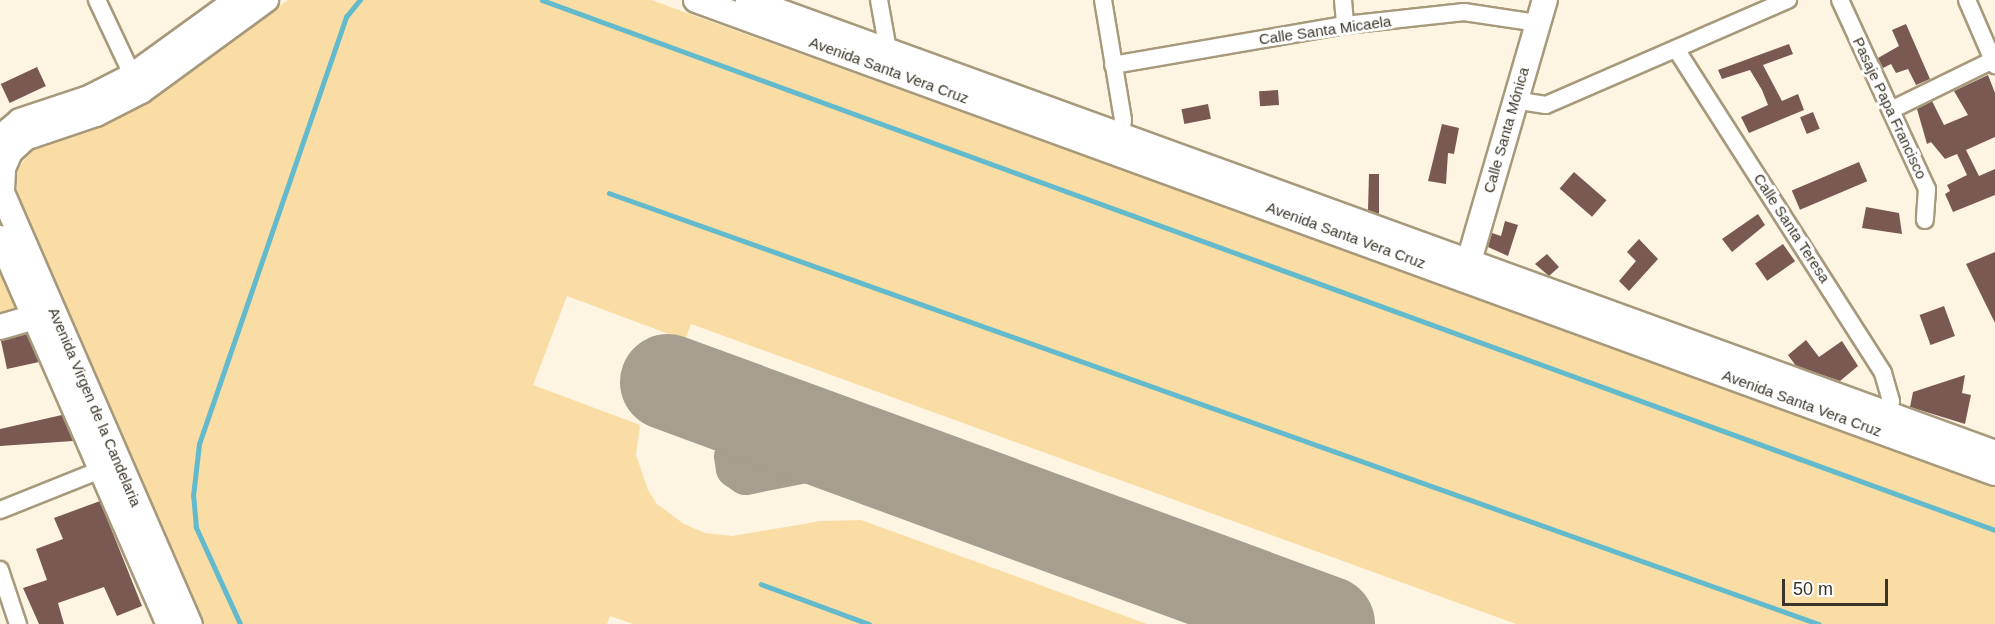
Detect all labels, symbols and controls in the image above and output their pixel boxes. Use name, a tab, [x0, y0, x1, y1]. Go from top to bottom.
street label: Calle Santa Micaela	[1258, 12, 1392, 48]
street label: Avenida Santa Vera Cruz	[807, 33, 971, 107]
street label: Pasaje Papa Francisco	[1849, 34, 1931, 182]
street label: Calle Santa Mónica	[1479, 65, 1533, 195]
street label: Calle Santa Teresa	[1750, 170, 1834, 286]
street label: Avenida Santa Vera Cruz	[1264, 198, 1428, 272]
street label: Avenida Virgen de la Candelaria	[45, 305, 145, 509]
street label: Avenida Santa Vera Cruz	[1720, 366, 1884, 440]
scale bar	[1785, 567, 1892, 605]
text: 50 m	[1793, 579, 1833, 599]

